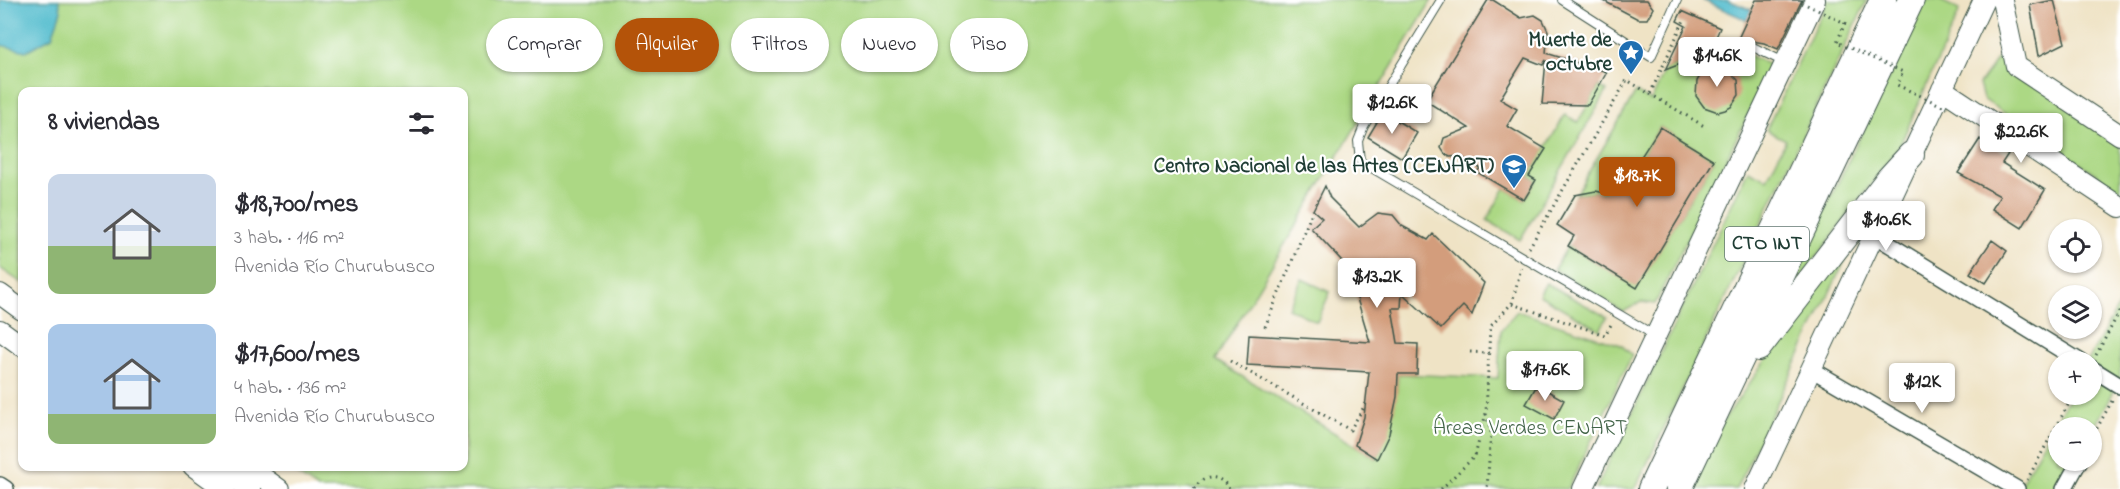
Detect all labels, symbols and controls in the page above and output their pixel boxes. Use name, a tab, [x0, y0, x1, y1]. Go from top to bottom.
chip: Comprar	[486, 18, 603, 72]
chip: Alquilar	[615, 18, 719, 72]
chip: Filtros	[731, 18, 829, 72]
chip: Nuevo	[841, 18, 938, 72]
chip: Piso	[950, 18, 1028, 72]
place label: Muerte de octubre	[1528, 26, 1613, 80]
pin: $14.6K	[1668, 37, 1766, 88]
place icon: Muerte de octubre	[1616, 38, 1646, 76]
text: $14.6K	[1692, 42, 1742, 71]
pin: $12.6K	[1343, 84, 1441, 135]
text: $12.6K	[1367, 89, 1417, 118]
text: 8 viviendas	[48, 104, 160, 142]
icon: filters	[405, 107, 438, 140]
pin: $22.6K	[1972, 113, 2070, 164]
text: $22.6K	[1994, 118, 2048, 147]
place label: Centro Nacional de las Artes (CENART)	[1154, 152, 1495, 182]
school or university icon: Centro Nacional de las Artes (CENART)	[1499, 152, 1529, 190]
pin: $18.7K	[1588, 157, 1686, 208]
text: $18.7K	[1613, 162, 1661, 191]
text: $18,700/mes	[234, 186, 359, 224]
icon: home	[96, 198, 168, 270]
pin: $10.6K	[1837, 201, 1935, 252]
text: $10.6K	[1861, 206, 1911, 235]
map controls	[2048, 219, 2102, 471]
button: locate	[2048, 219, 2102, 273]
text: 3 hab. · 116 m²	[234, 224, 344, 253]
road number: CTO INT	[1725, 227, 1809, 261]
text: Avenida Río Churubusco	[234, 253, 435, 282]
pin: $13.2K	[1328, 258, 1426, 309]
text: $13.2K	[1352, 263, 1402, 292]
button: layers	[2048, 285, 2102, 339]
text: $17,600/mes	[234, 336, 360, 374]
icon: home	[96, 348, 168, 420]
pin: $17.6K	[1496, 351, 1594, 402]
button: +	[2048, 351, 2102, 405]
text: $17.6K	[1520, 356, 1570, 385]
pin: $12K	[1886, 363, 1958, 414]
text: $12K	[1903, 368, 1941, 397]
text: 4 hab. · 136 m²	[234, 374, 346, 403]
text: Avenida Río Churubusco	[234, 403, 435, 432]
park label: Áreas Verdes CENART	[1433, 413, 1627, 444]
button: −	[2048, 417, 2102, 471]

